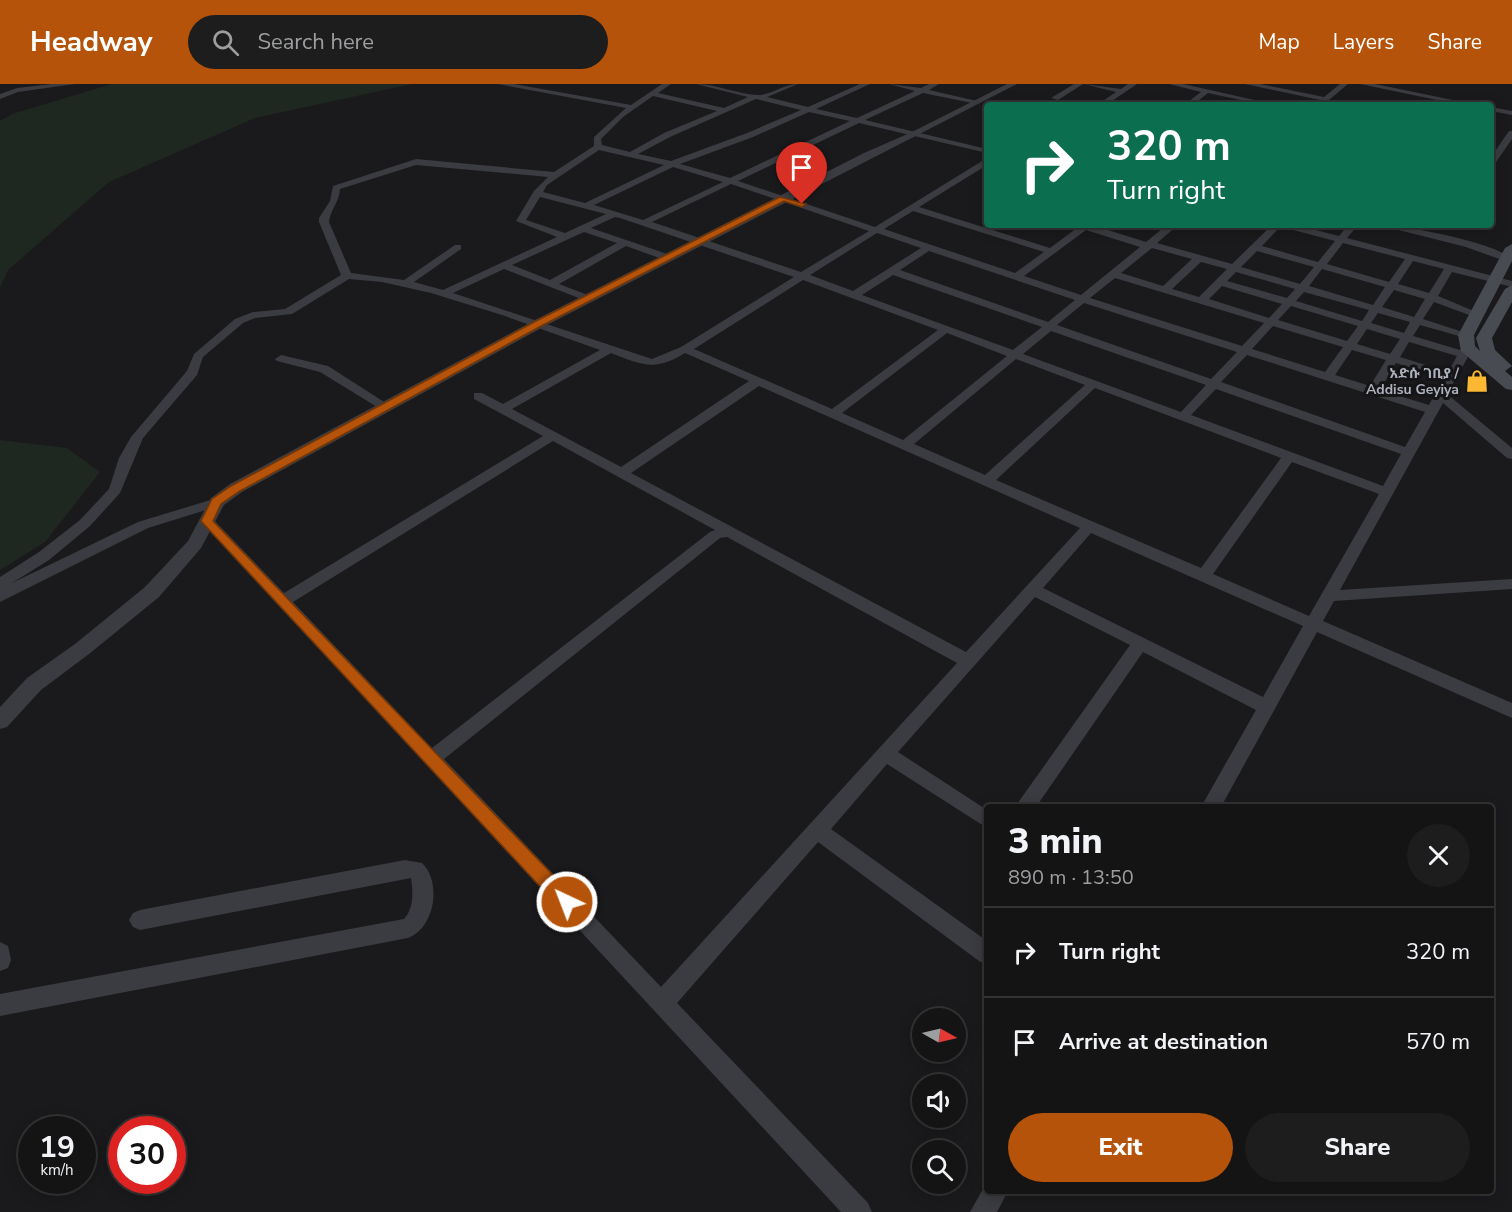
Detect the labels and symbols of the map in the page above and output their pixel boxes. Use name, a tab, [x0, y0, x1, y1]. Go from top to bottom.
pin	[776, 142, 827, 204]
place label: አድሱ ገቢያ / Addisu Geyiya	[1366, 364, 1460, 399]
shop icon: አድሱ ገቢያ / Addisu Geyiya	[1464, 368, 1490, 394]
position arrow	[535, 870, 599, 934]
north arrow	[912, 1008, 966, 1062]
speed limit sign: 30	[108, 1116, 186, 1194]

